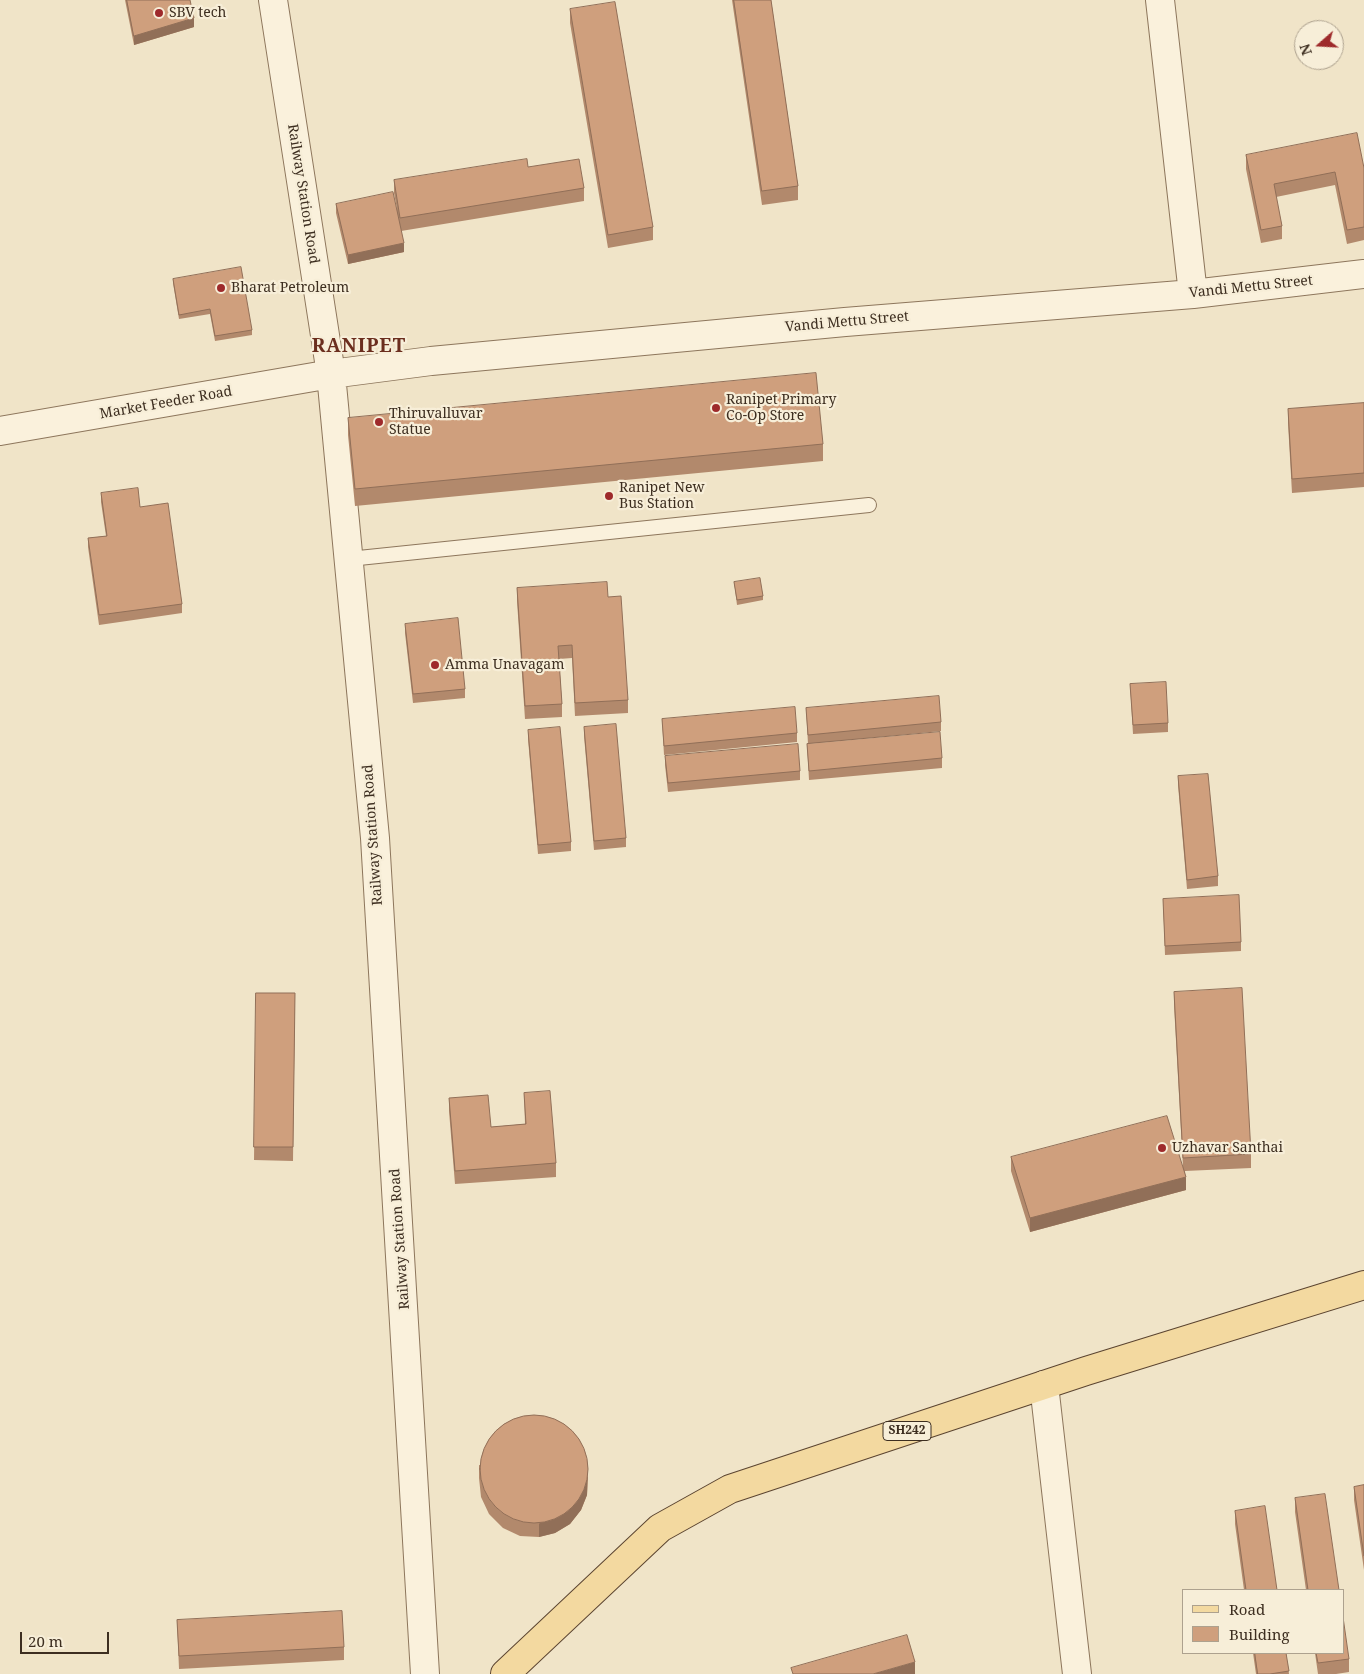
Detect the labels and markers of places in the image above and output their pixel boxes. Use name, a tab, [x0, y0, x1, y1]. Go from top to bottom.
place label: SBV tech	[169, 5, 226, 21]
marker: SBV tech	[153, 7, 165, 19]
place label: Bharat Petroleum	[231, 280, 349, 296]
marker: Bharat Petroleum	[215, 282, 227, 294]
place label: Ranipet Primary Co-Op Store	[726, 392, 836, 424]
marker: Ranipet Primary Co-Op Store	[710, 402, 722, 414]
place label: Thiruvalluvar Statue	[389, 406, 483, 438]
marker: Thiruvalluvar Statue	[373, 416, 385, 428]
place label: Ranipet New Bus Station	[619, 480, 704, 512]
marker: Ranipet New Bus Station	[603, 490, 615, 502]
place label: Amma Unavagam	[445, 657, 564, 673]
marker: Amma Unavagam	[429, 659, 441, 671]
place label: Uzhavar Santhai	[1172, 1140, 1283, 1156]
marker: Uzhavar Santhai	[1156, 1142, 1168, 1154]

